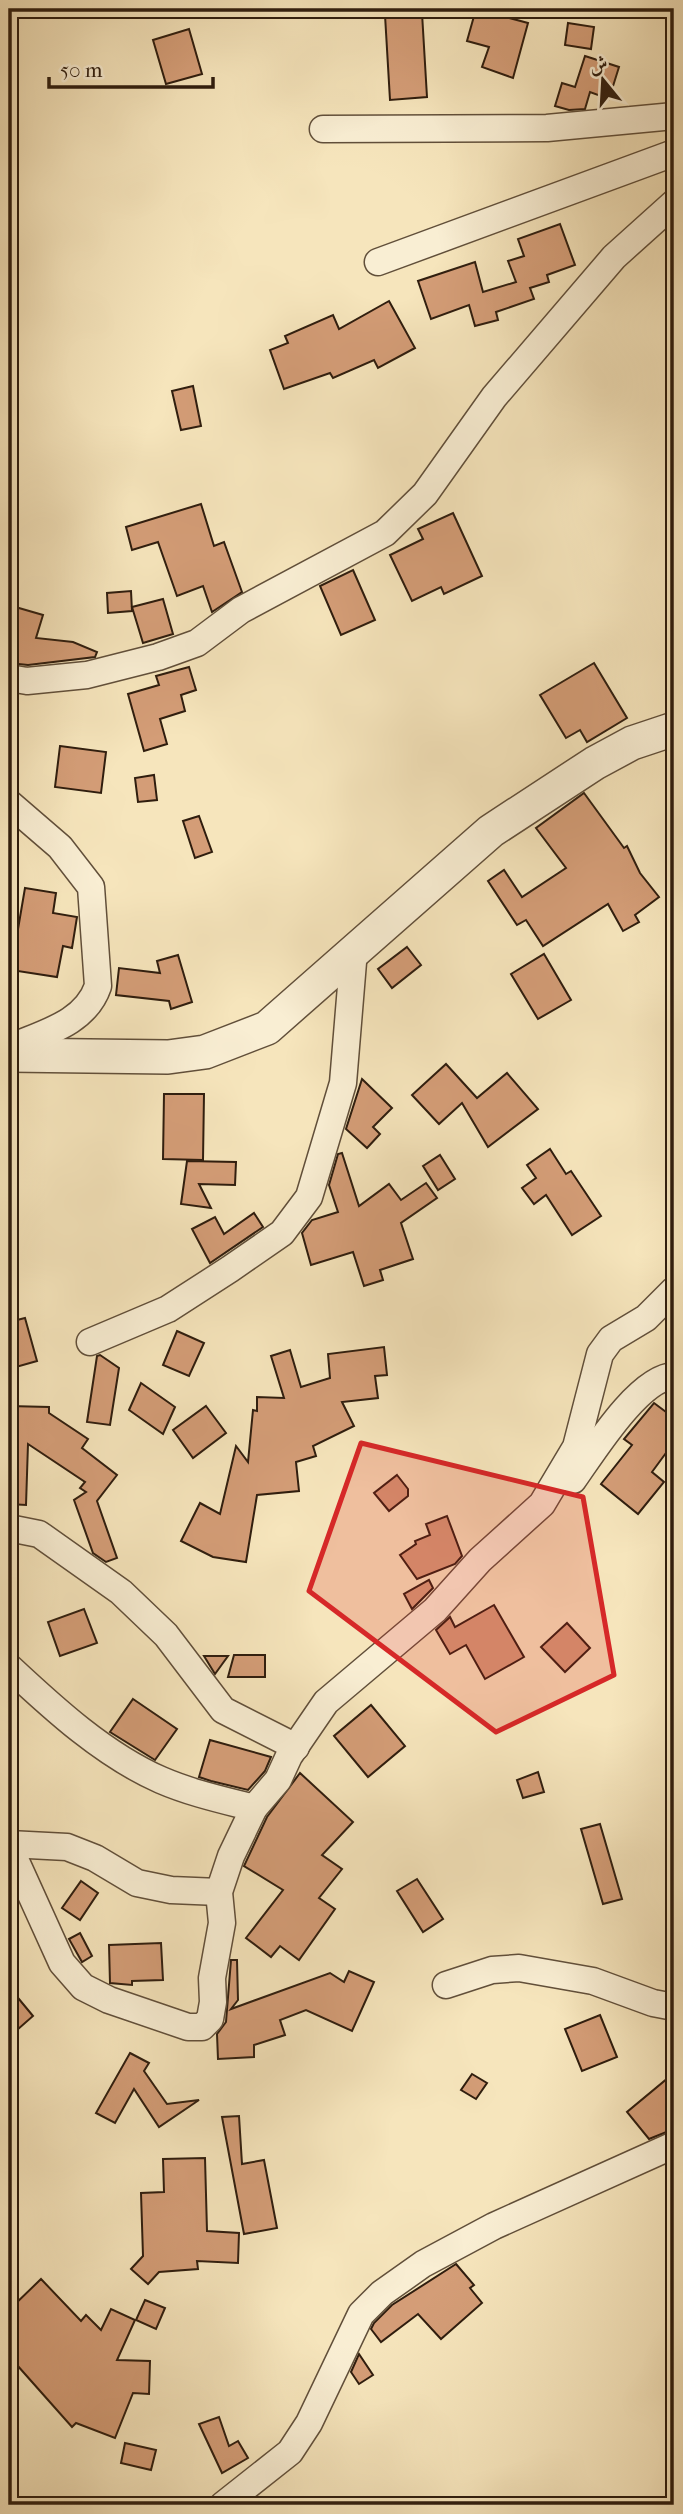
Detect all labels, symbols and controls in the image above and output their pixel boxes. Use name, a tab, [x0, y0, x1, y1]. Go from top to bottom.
scale bar	[49, 46, 214, 90]
north arrow	[568, 46, 638, 116]
text: ش	[586, 51, 610, 78]
text: 50 m	[60, 58, 103, 82]

